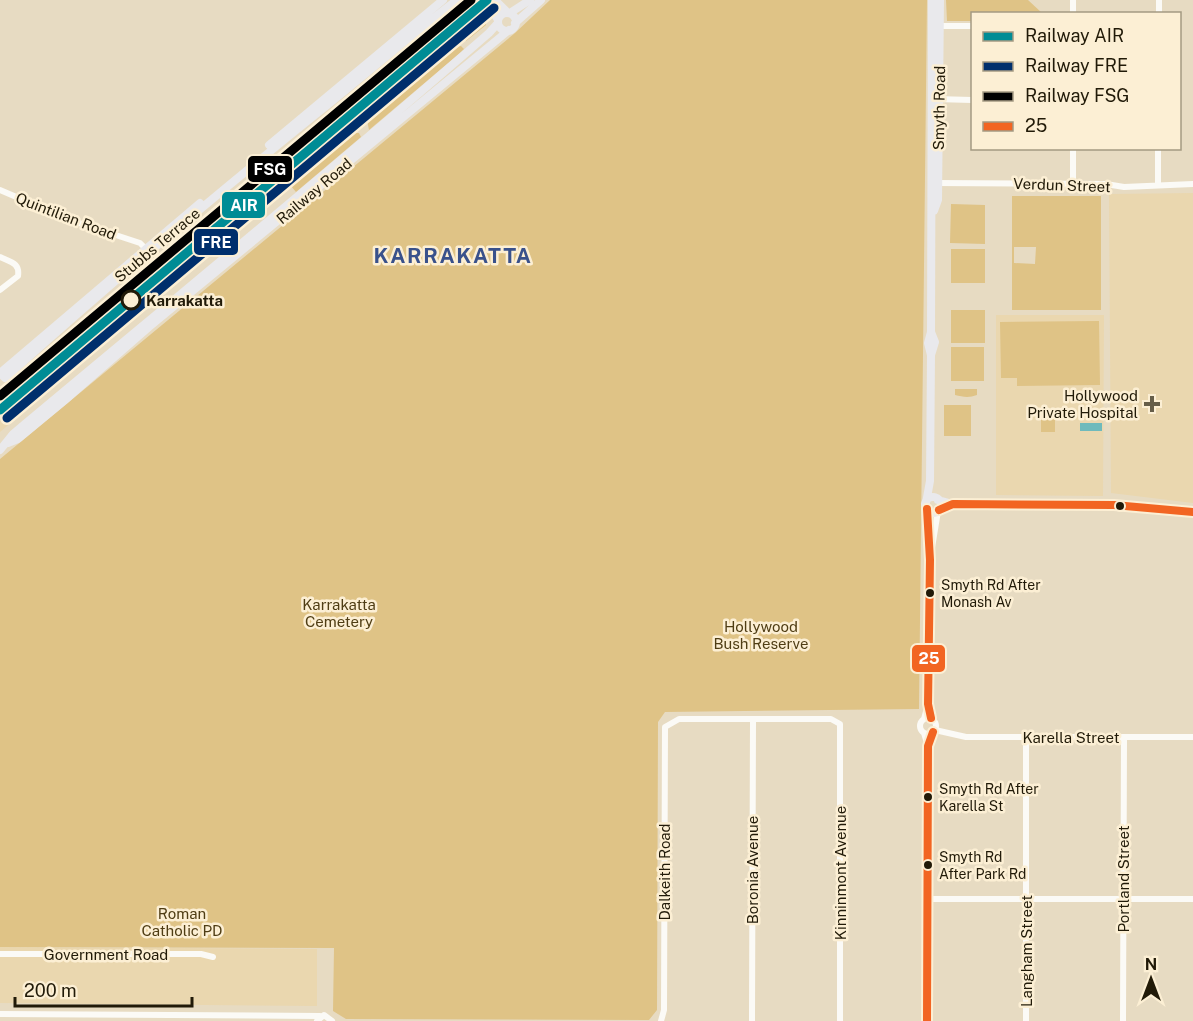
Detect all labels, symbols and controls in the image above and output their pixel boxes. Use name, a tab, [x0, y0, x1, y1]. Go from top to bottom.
legend	[971, 12, 1181, 150]
text: Railway AIR	[1025, 25, 1124, 46]
text: Railway FRE	[1025, 55, 1128, 76]
street label: Smyth Road	[930, 66, 948, 150]
text: Railway FSG	[1025, 85, 1130, 106]
text: 25	[1025, 115, 1047, 136]
line badge: FSG	[247, 155, 293, 183]
street label: Railway Road	[273, 155, 355, 227]
text: FSG	[254, 160, 286, 179]
street label: Verdun Street	[1013, 175, 1111, 195]
street label: Quintilian Road	[13, 189, 119, 243]
line badge: AIR	[221, 191, 266, 219]
text: AIR	[230, 196, 258, 215]
street label: Stubbs Terrace	[111, 204, 203, 286]
line badge: FRE	[193, 228, 239, 256]
text: FRE	[200, 233, 232, 252]
district label: KARRAKATTA	[373, 243, 533, 268]
marker: Karrakatta	[121, 290, 141, 310]
place label: Karrakatta	[146, 292, 223, 309]
place label: Hollywood Private Hospital	[1027, 387, 1138, 421]
marker: Hollywood Private Hospital	[1143, 395, 1161, 413]
unlabelled marker	[1114, 500, 1126, 512]
place label: Smyth Rd After Monash Av	[941, 577, 1041, 610]
marker: Smyth Rd After Monash Av	[924, 587, 936, 599]
park label: Karrakatta Cemetery	[302, 596, 376, 630]
park label: Hollywood Bush Reserve	[713, 618, 809, 652]
line badge: 25	[911, 644, 946, 673]
text: 25	[919, 649, 940, 668]
street label: Karella Street	[1022, 729, 1120, 746]
place label: Smyth Rd After Karella St	[939, 781, 1039, 814]
marker: Smyth Rd After Karella St	[922, 791, 934, 803]
street label: Kinninmont Avenue	[832, 806, 849, 940]
street label: Boronia Avenue	[744, 816, 761, 924]
street label: Dalkeith Road	[656, 823, 673, 921]
street label: Portland Street	[1115, 825, 1132, 933]
place label: Smyth Rd After Park Rd	[939, 849, 1026, 882]
marker: Smyth Rd After Park Rd	[922, 859, 934, 871]
street label: Langham Street	[1018, 895, 1035, 1007]
park label: Roman Catholic PD	[142, 905, 223, 939]
street label: Government Road	[44, 946, 168, 963]
north arrow	[1121, 949, 1181, 1009]
text: N	[1145, 955, 1157, 974]
scale bar	[15, 970, 192, 1008]
text: 200 m	[24, 980, 77, 1001]

